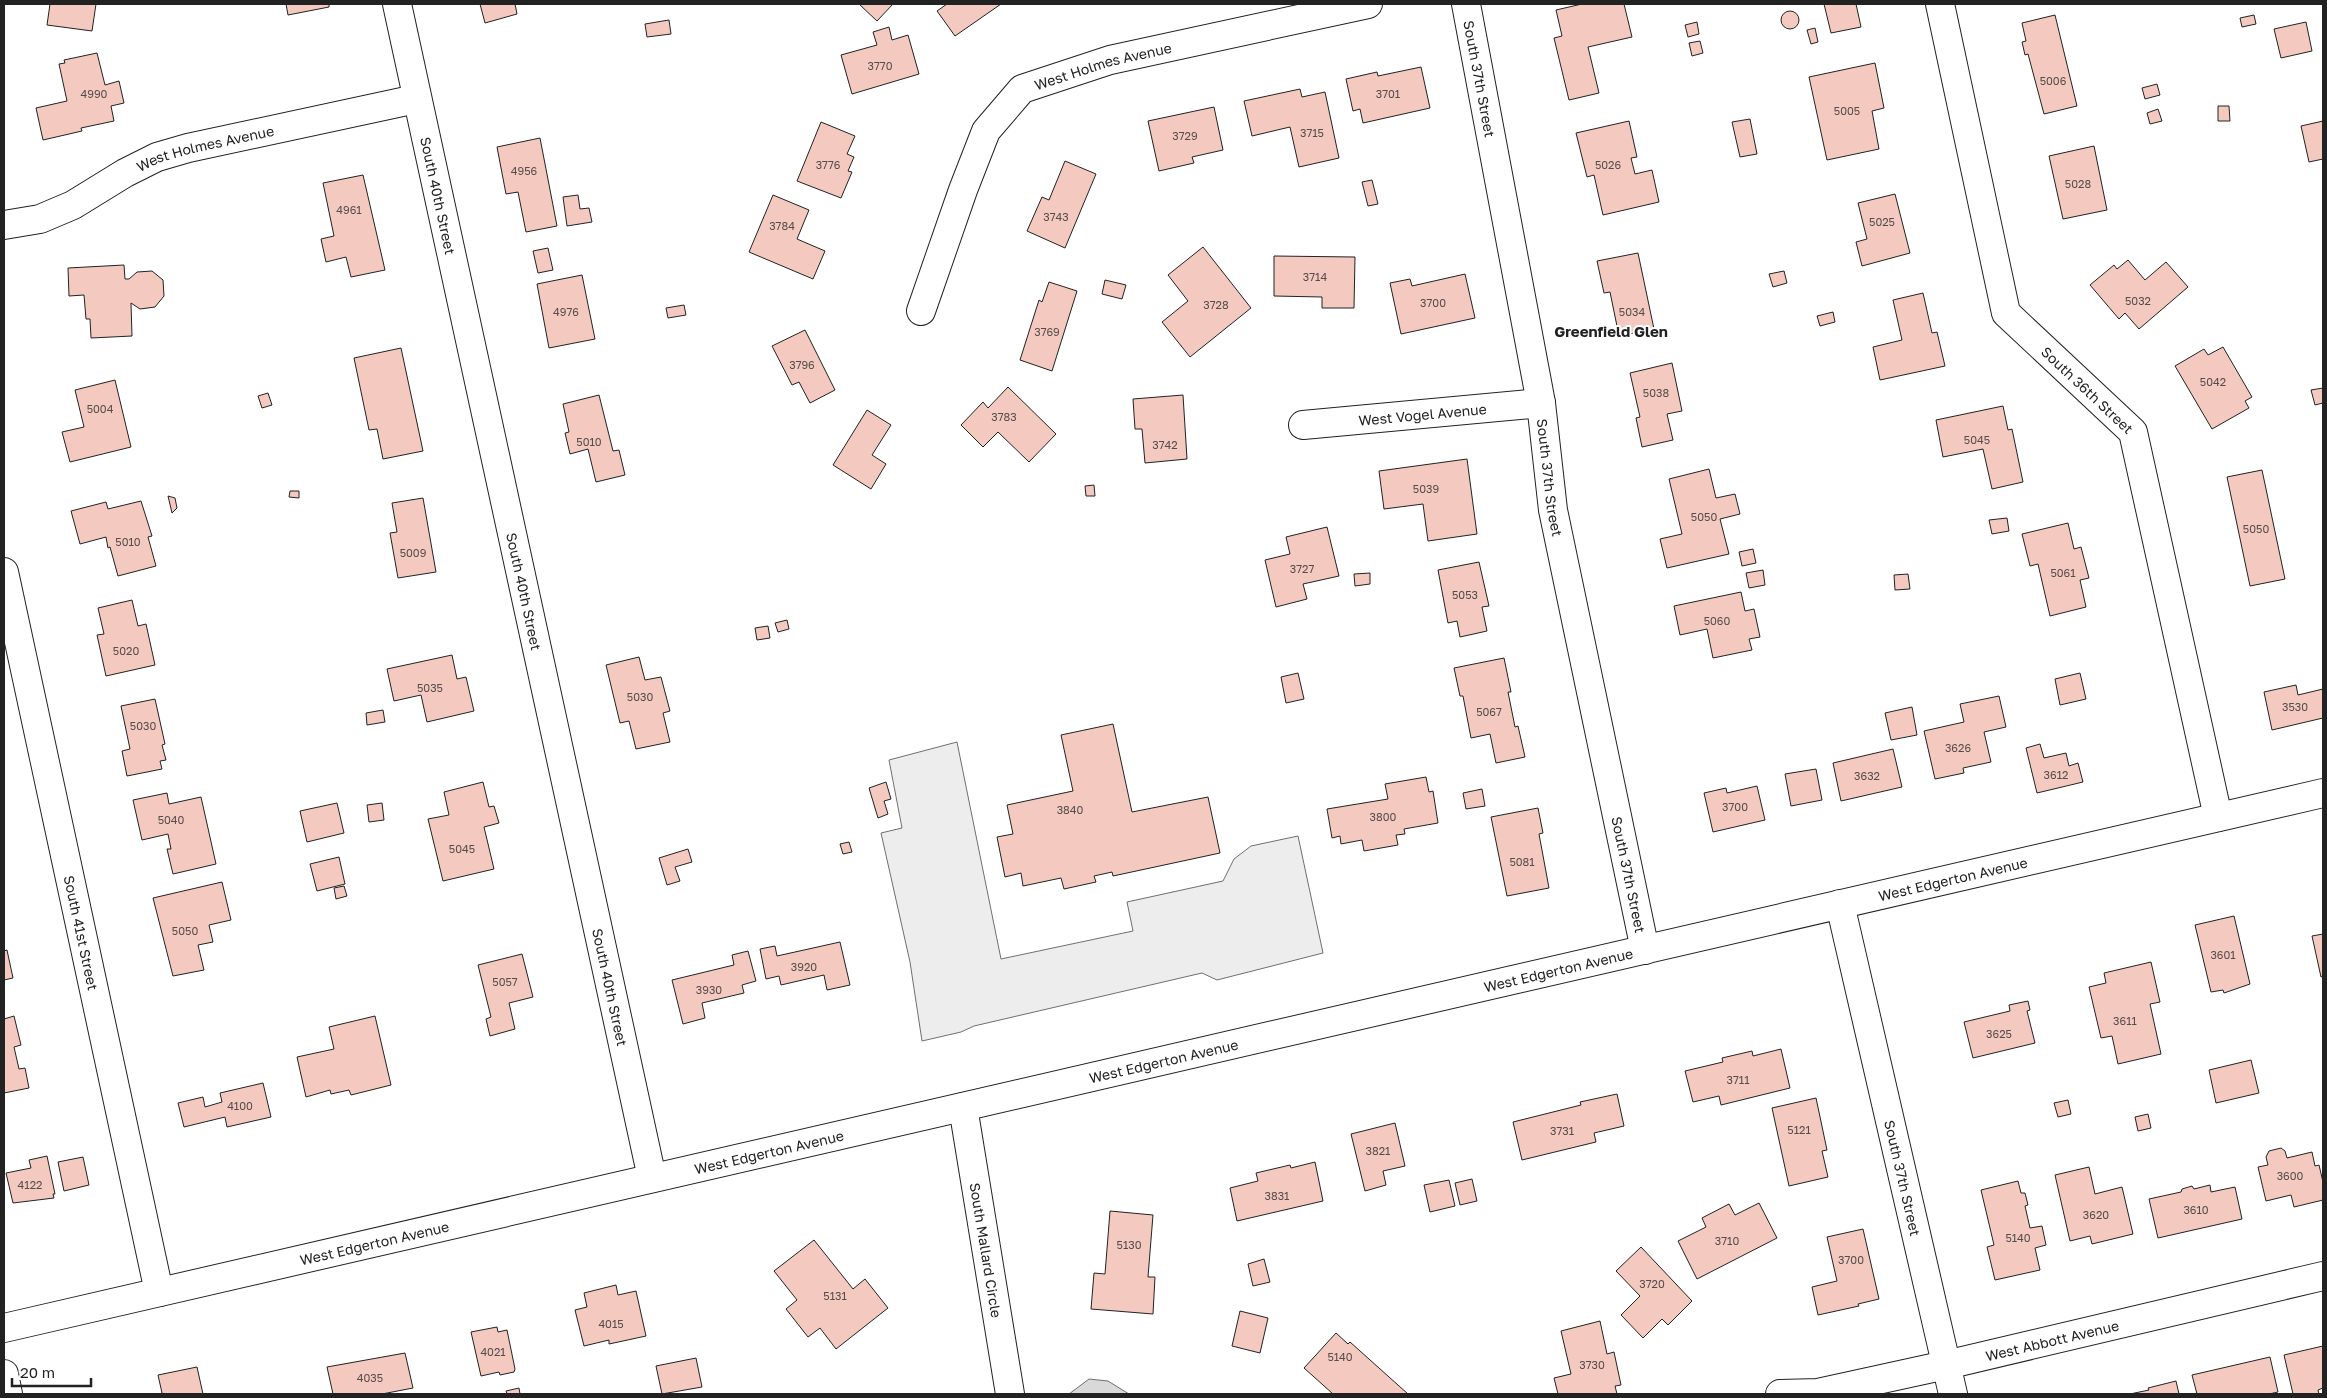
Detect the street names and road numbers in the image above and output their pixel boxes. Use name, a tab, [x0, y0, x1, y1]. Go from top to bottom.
street label: South 37th Street	[1461, 19, 1499, 138]
street label: West Holmes Avenue	[1032, 38, 1173, 93]
street label: West Holmes Avenue	[133, 121, 275, 175]
street label: South 40th Street	[418, 135, 460, 256]
street label: South 36th Street	[2038, 343, 2137, 437]
street label: West Vogel Avenue	[1358, 400, 1487, 428]
street label: South 37th Street	[1534, 418, 1567, 538]
street label: South 40th Street	[504, 531, 546, 652]
street label: South 37th Street	[1609, 815, 1650, 934]
street label: West Edgerton Avenue	[1877, 853, 2029, 904]
street label: South 41st Street	[61, 874, 102, 992]
street label: South 40th Street	[589, 927, 632, 1048]
street label: West Edgerton Avenue	[1482, 944, 1634, 995]
street label: West Edgerton Avenue	[1087, 1035, 1240, 1086]
street label: South 37th Street	[1882, 1118, 1925, 1237]
street label: West Edgerton Avenue	[693, 1126, 845, 1177]
street label: South Mallard Circle	[967, 1181, 1006, 1319]
street label: West Edgerton Avenue	[298, 1217, 451, 1268]
street label: West Abbott Avenue	[1984, 1316, 2120, 1364]

